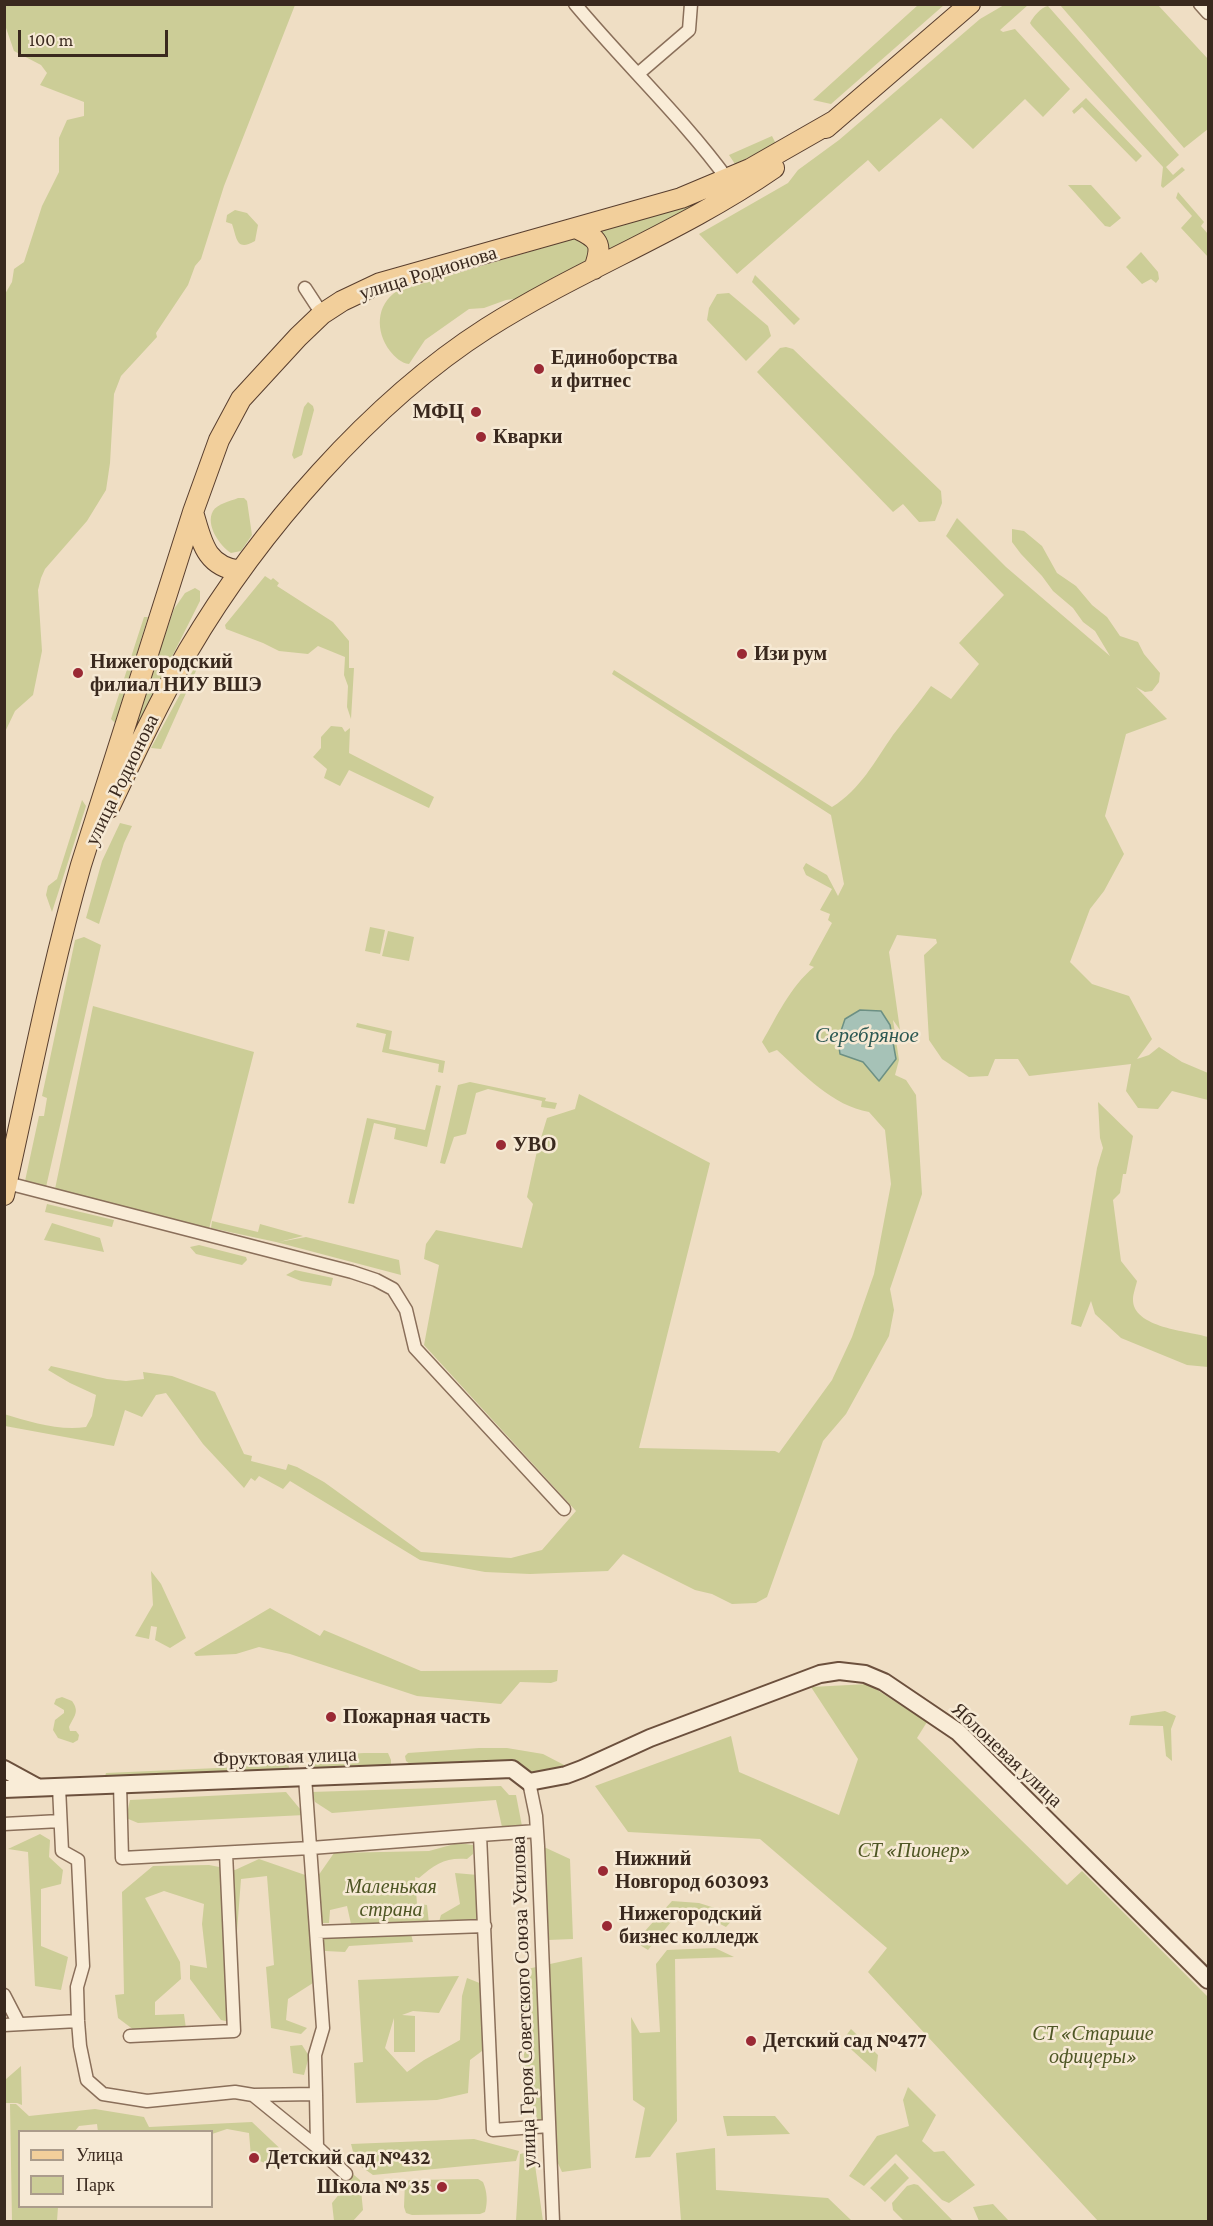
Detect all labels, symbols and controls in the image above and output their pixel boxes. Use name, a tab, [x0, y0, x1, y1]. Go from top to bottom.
scale bar	[21, 18, 171, 56]
text: 100 m	[29, 30, 73, 50]
street label: улица Родионова	[356, 241, 500, 305]
place label: Единоборства и фитнес	[551, 346, 678, 393]
marker: Единоборства и фитнес	[532, 362, 546, 376]
place label: МФЦ	[413, 400, 464, 424]
marker: МФЦ	[469, 405, 483, 419]
place label: Кварки	[493, 425, 562, 449]
marker: Кварки	[474, 430, 488, 444]
place label: Изи рум	[754, 642, 827, 666]
marker: Изи рум	[735, 647, 749, 661]
place label: Нижегородский филиал НИУ ВШЭ	[90, 650, 262, 697]
marker: Нижегородский филиал НИУ ВШЭ	[71, 666, 85, 680]
street label: улица Родионова	[80, 711, 164, 849]
water label: Серебряное	[815, 1023, 919, 1049]
place label: УВО	[513, 1133, 557, 1157]
marker: УВО	[494, 1138, 508, 1152]
street label: Яблоневая улица	[947, 1697, 1067, 1813]
place label: Пожарная часть	[343, 1705, 490, 1729]
marker: Пожарная часть	[324, 1710, 338, 1724]
street label: Фруктовая улица	[213, 1742, 357, 1772]
street label: улица Героя Советского Союза Усилова	[506, 1836, 542, 2168]
park label: СТ «Пионер»	[857, 1839, 971, 1863]
place label: Нижний Новгород 603093	[615, 1847, 769, 1894]
marker: Нижний Новгород 603093	[596, 1864, 610, 1878]
park label: Маленькая страна	[345, 1875, 437, 1922]
place label: Нижегородский бизнес колледж	[619, 1902, 762, 1949]
marker: Нижегородский бизнес колледж	[600, 1919, 614, 1933]
park label: СТ «Старшие офицеры»	[1032, 2022, 1154, 2069]
place label: Детский сад №477	[763, 2029, 927, 2053]
marker: Детский сад №477	[744, 2034, 758, 2048]
legend	[18, 2130, 213, 2208]
text: Улица	[76, 2145, 123, 2165]
place label: Детский сад №432	[266, 2146, 430, 2170]
marker: Детский сад №432	[247, 2151, 261, 2165]
text: Парк	[76, 2175, 115, 2195]
place label: Школа № 35	[317, 2175, 430, 2199]
marker: Школа № 35	[435, 2180, 449, 2194]

